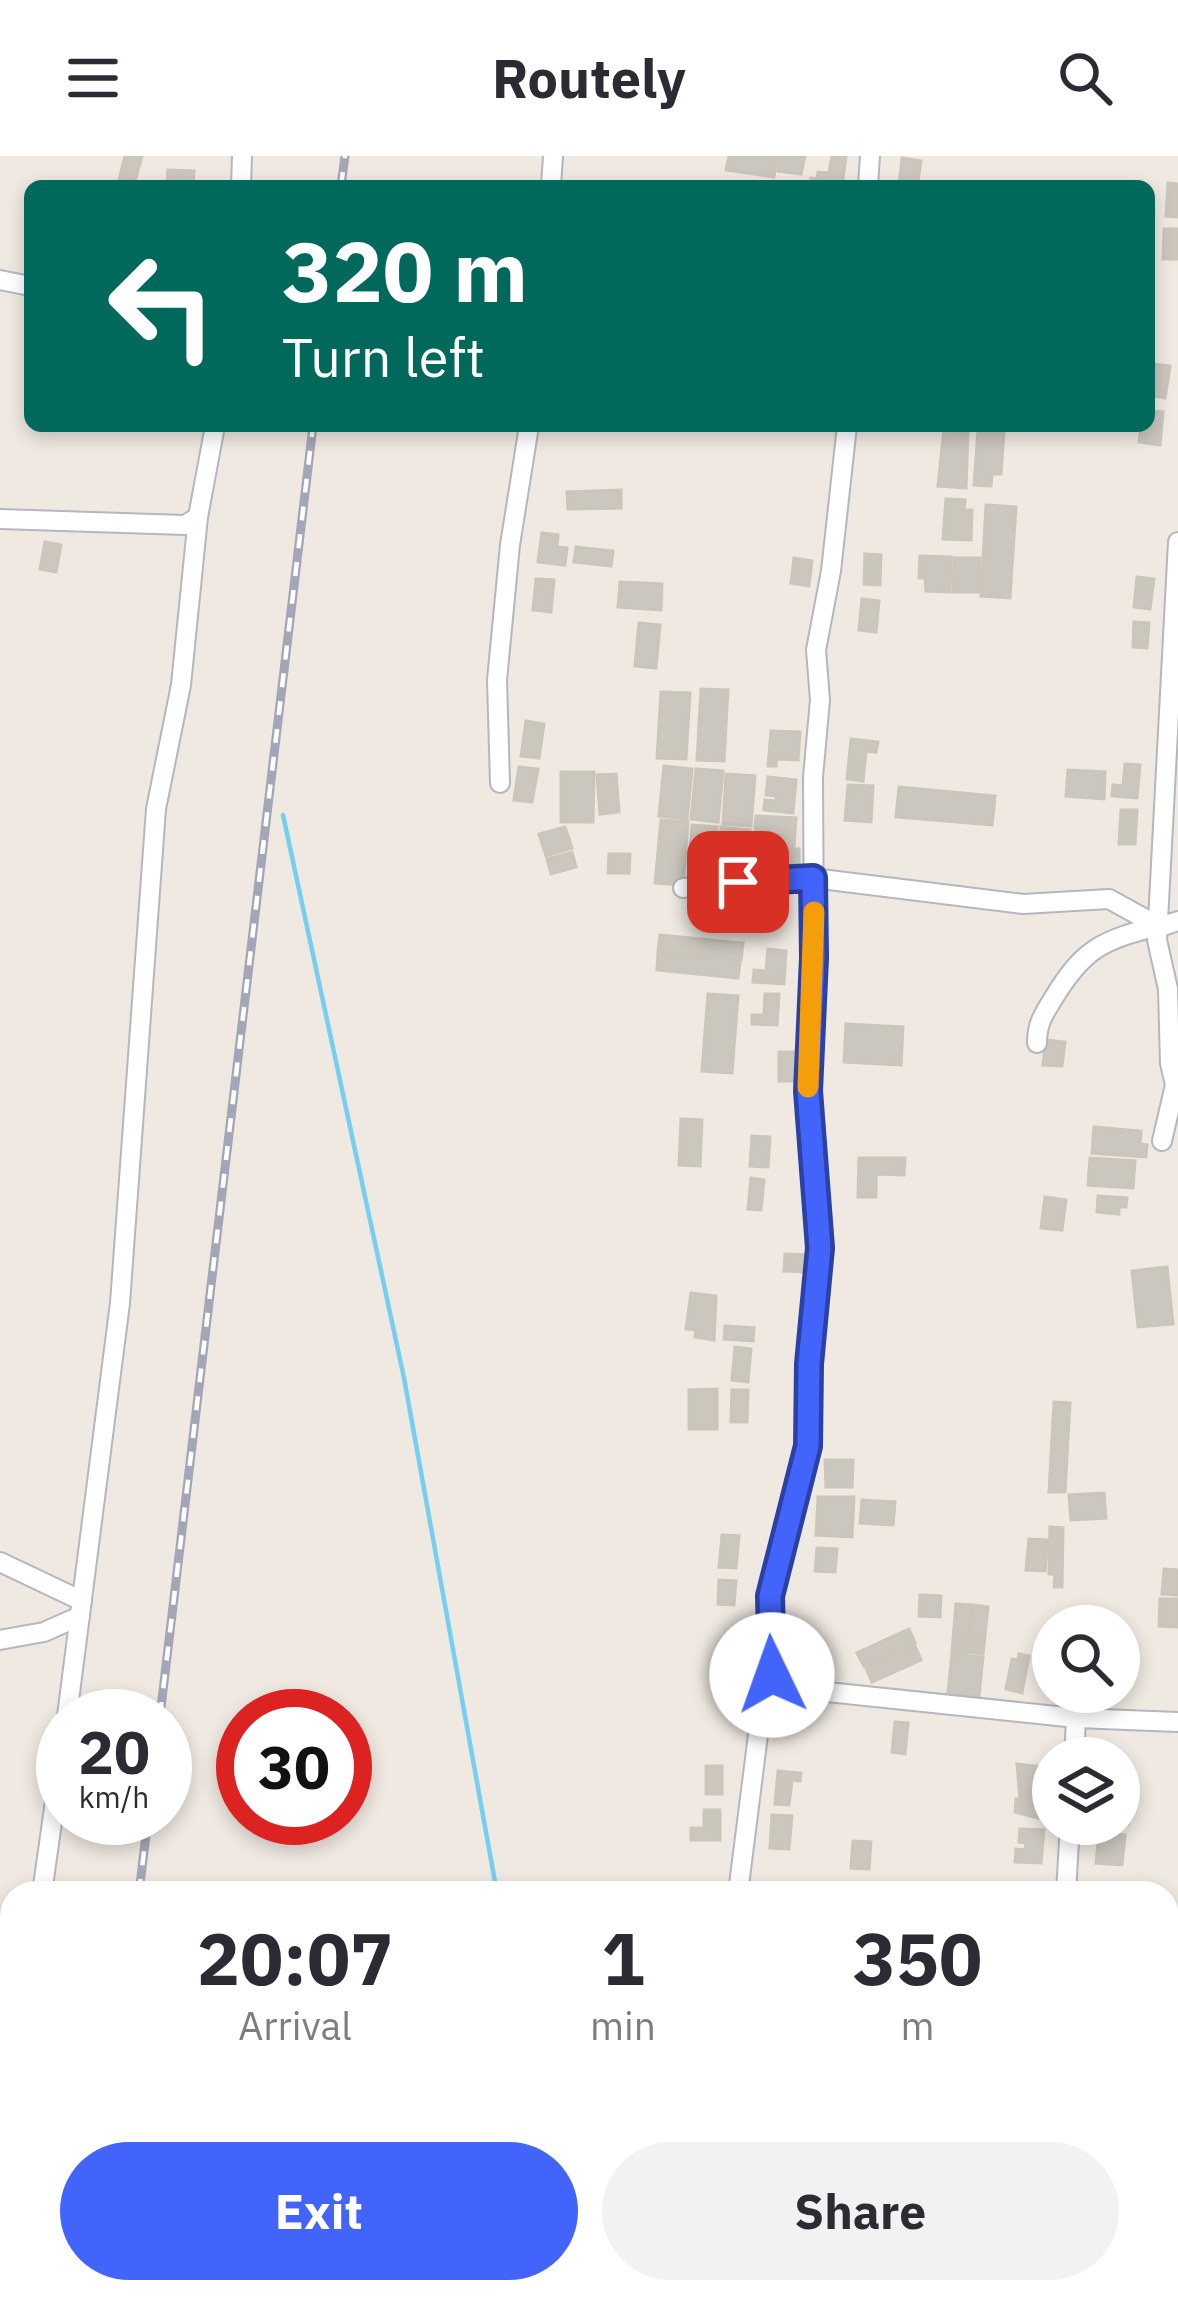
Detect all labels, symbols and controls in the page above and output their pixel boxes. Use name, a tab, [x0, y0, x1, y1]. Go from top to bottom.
text: Routely	[492, 43, 686, 113]
icon: menu	[60, 45, 126, 111]
icon: search	[1052, 45, 1118, 111]
text: 320 m	[282, 216, 528, 325]
icon: left	[84, 228, 240, 384]
text: Turn left	[282, 322, 485, 392]
pin	[687, 831, 789, 933]
icon: arrive	[705, 849, 771, 915]
map controls	[1032, 1605, 1140, 1845]
button: search	[1032, 1605, 1140, 1713]
position arrow	[709, 1612, 835, 1738]
speed limit sign: 30	[216, 1689, 372, 1845]
text: 20	[78, 1712, 150, 1791]
button: layers	[1032, 1737, 1140, 1845]
text: km/h	[79, 1777, 149, 1816]
text: 20:07	[197, 1911, 393, 2005]
text: 1	[601, 1911, 645, 2005]
text: 350	[853, 1911, 982, 2005]
text: Arrival	[238, 2000, 352, 2051]
text: min	[590, 2000, 656, 2051]
text: m	[900, 2000, 935, 2051]
button: Exit	[60, 2142, 578, 2280]
button: Share	[602, 2142, 1119, 2280]

